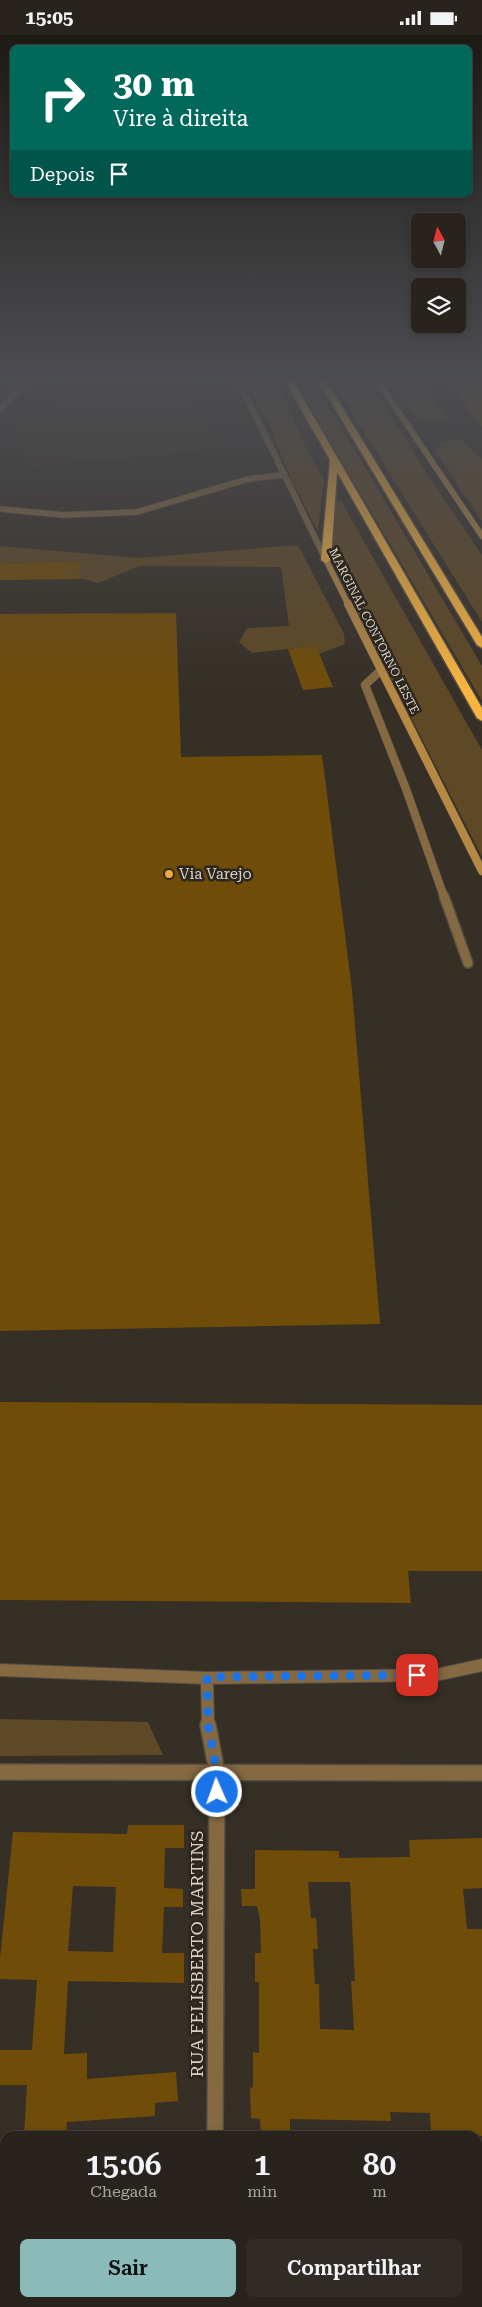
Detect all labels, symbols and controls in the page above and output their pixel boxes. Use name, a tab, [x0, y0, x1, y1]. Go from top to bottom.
text: 15:05	[25, 6, 74, 29]
text: 30 m	[113, 64, 195, 105]
icon: right	[30, 65, 95, 130]
text: Vire à direita	[113, 106, 248, 131]
icon: arrive	[105, 160, 133, 188]
text: Depois	[30, 163, 95, 186]
north arrow	[411, 213, 466, 267]
map controls	[411, 213, 466, 333]
button: layers	[411, 278, 466, 333]
street label: MARGINAL CONTORNO LESTE	[326, 546, 422, 716]
place label: Via Varejo	[179, 865, 252, 883]
marker: Via Varejo	[163, 868, 175, 880]
pin	[396, 1654, 438, 1696]
icon: arrive	[403, 1661, 431, 1689]
position arrow	[190, 1765, 242, 1817]
street label: RUA FELISBERTO MARTINS	[186, 1830, 207, 2078]
text: 15:06	[86, 2147, 162, 2182]
text: 1	[254, 2147, 271, 2182]
text: 80	[363, 2147, 396, 2182]
text: Chegada	[90, 2182, 157, 2201]
text: min	[247, 2182, 277, 2201]
text: m	[372, 2182, 387, 2201]
button: Sair	[20, 2239, 236, 2297]
button: Compartilhar	[246, 2239, 462, 2297]

